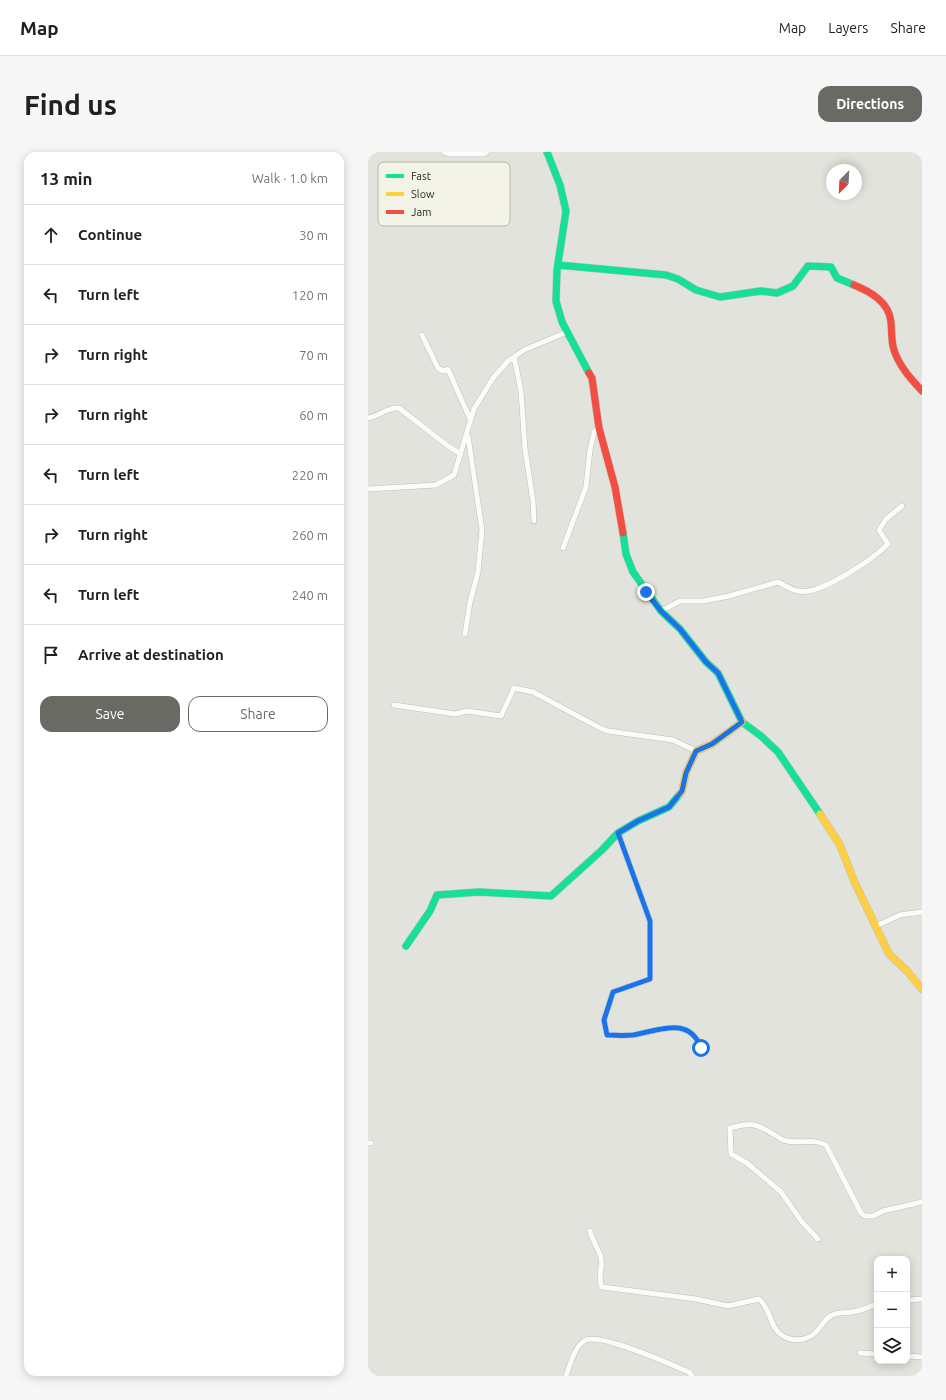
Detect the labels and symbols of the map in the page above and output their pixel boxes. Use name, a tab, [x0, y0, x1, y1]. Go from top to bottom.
legend	[378, 162, 510, 226]
north arrow	[826, 164, 862, 200]
text: Fast	[411, 170, 432, 182]
text: Slow	[411, 188, 435, 200]
text: Jam	[411, 206, 432, 218]
route end	[637, 583, 655, 601]
route start	[692, 1039, 710, 1057]

